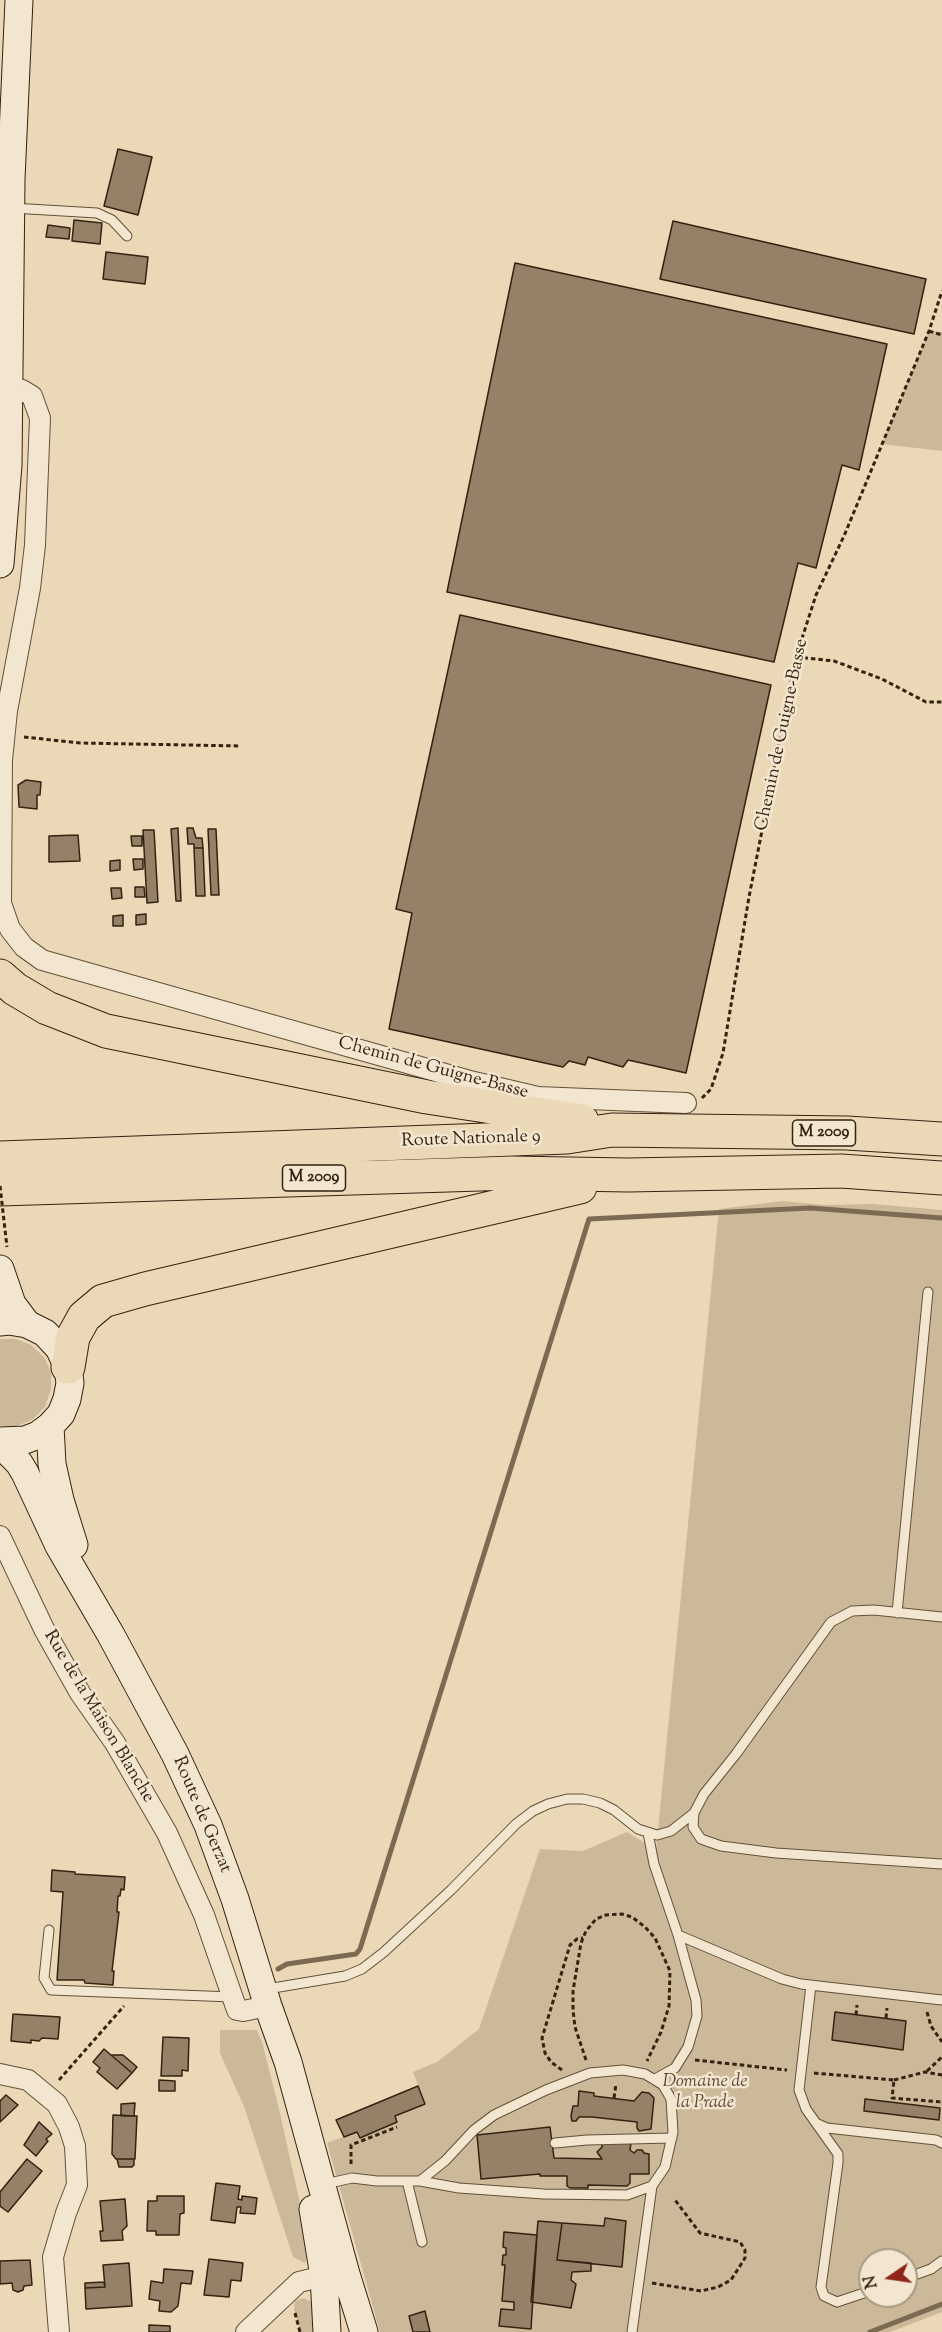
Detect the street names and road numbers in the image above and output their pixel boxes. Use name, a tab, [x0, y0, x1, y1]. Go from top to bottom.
street label: Chemin de Guigne-Basse	[752, 637, 814, 833]
street label: Chemin de Guigne-Basse	[336, 1033, 530, 1105]
road number: M 2009	[792, 1120, 856, 1146]
street label: Route Nationale 9	[401, 1127, 541, 1153]
road number: M 2009	[282, 1165, 346, 1191]
street label: Rue de la Maison Blanche	[38, 1627, 158, 1807]
street label: Route de Gerzat	[167, 1754, 235, 1876]

